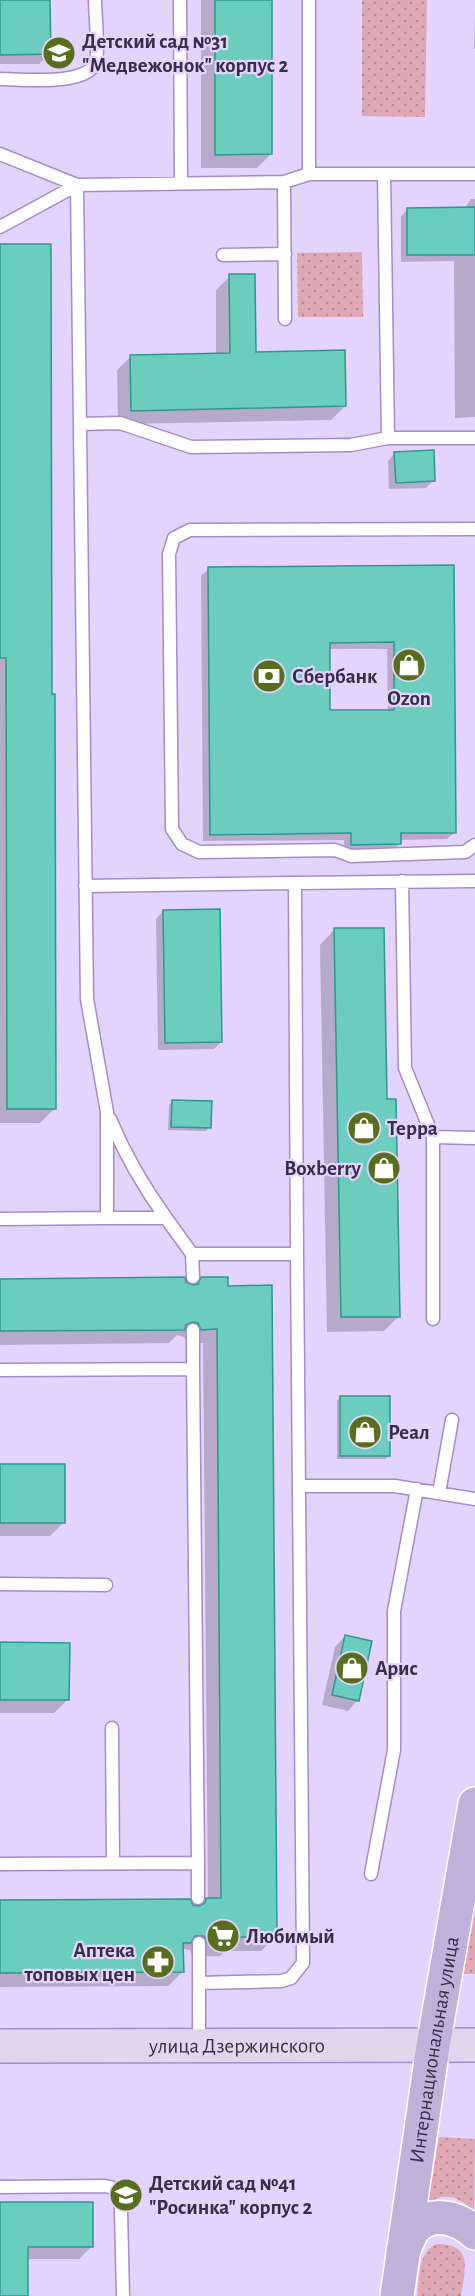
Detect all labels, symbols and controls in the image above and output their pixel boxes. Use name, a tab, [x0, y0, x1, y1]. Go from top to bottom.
place label: Детский сад №31 "Медвежонок" корпус 2	[82, 31, 288, 76]
school or university icon: Детский сад №31 "Медвежонок" корпус 2	[41, 35, 77, 71]
shop icon: Ozon	[391, 647, 427, 683]
bank icon: Сбербанк	[251, 658, 287, 694]
place label: Сбербанк	[292, 666, 378, 687]
place label: Ozon	[387, 688, 431, 709]
shop icon: Терра	[346, 1110, 382, 1146]
place label: Терра	[387, 1118, 438, 1139]
shop icon: Boxberry	[366, 1150, 402, 1186]
place label: Boxberry	[284, 1158, 362, 1179]
shop icon: Реал	[347, 1414, 383, 1450]
place label: Реал	[388, 1422, 430, 1443]
shop icon: Арис	[334, 1650, 370, 1686]
place label: Арис	[375, 1658, 418, 1679]
supermarket icon: Любимый	[205, 1918, 241, 1954]
place label: Любимый	[246, 1926, 335, 1947]
street label: Интернациональная улица	[406, 1934, 462, 2164]
place label: Аптека топовых цен	[23, 1940, 135, 1985]
pharmacy icon: Аптека топовых цен	[140, 1944, 176, 1980]
street label: улица Дзержинского	[148, 2035, 325, 2056]
place label: Детский сад №41 "Росинка" корпус 2	[149, 2173, 312, 2218]
school or university icon: Детский сад №41 "Росинка" корпус 2	[108, 2177, 144, 2213]

